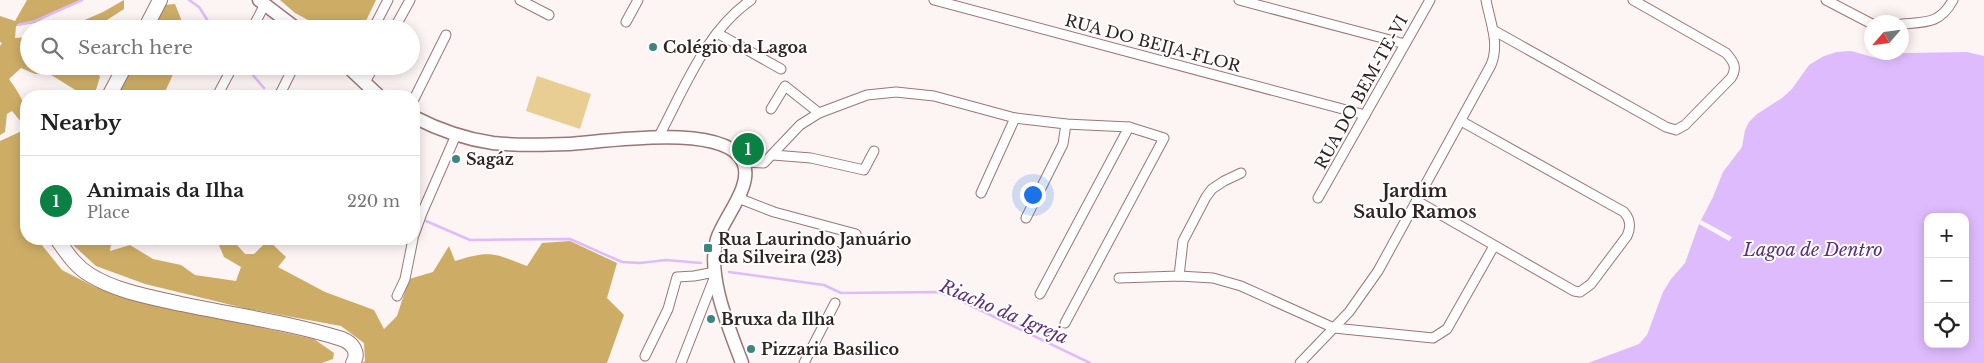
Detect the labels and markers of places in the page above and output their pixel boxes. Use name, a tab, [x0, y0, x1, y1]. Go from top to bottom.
place label: Colégio da Lagoa	[663, 37, 807, 57]
marker: Colégio da Lagoa	[647, 41, 659, 53]
pin: 1	[732, 130, 764, 168]
place label: Sagáz	[466, 149, 514, 169]
marker: Sagáz	[450, 153, 462, 165]
place label: Rua Laurindo Januário da Silveira (23)	[718, 229, 911, 267]
marker: Rua Laurindo Januário da Silveira (23)	[702, 242, 714, 254]
place label: Bruxa da Ilha	[721, 309, 835, 329]
marker: Bruxa da Ilha	[705, 313, 717, 325]
place label: Pizzaria Basilico	[761, 339, 899, 359]
marker: Pizzaria Basilico	[745, 343, 757, 355]

